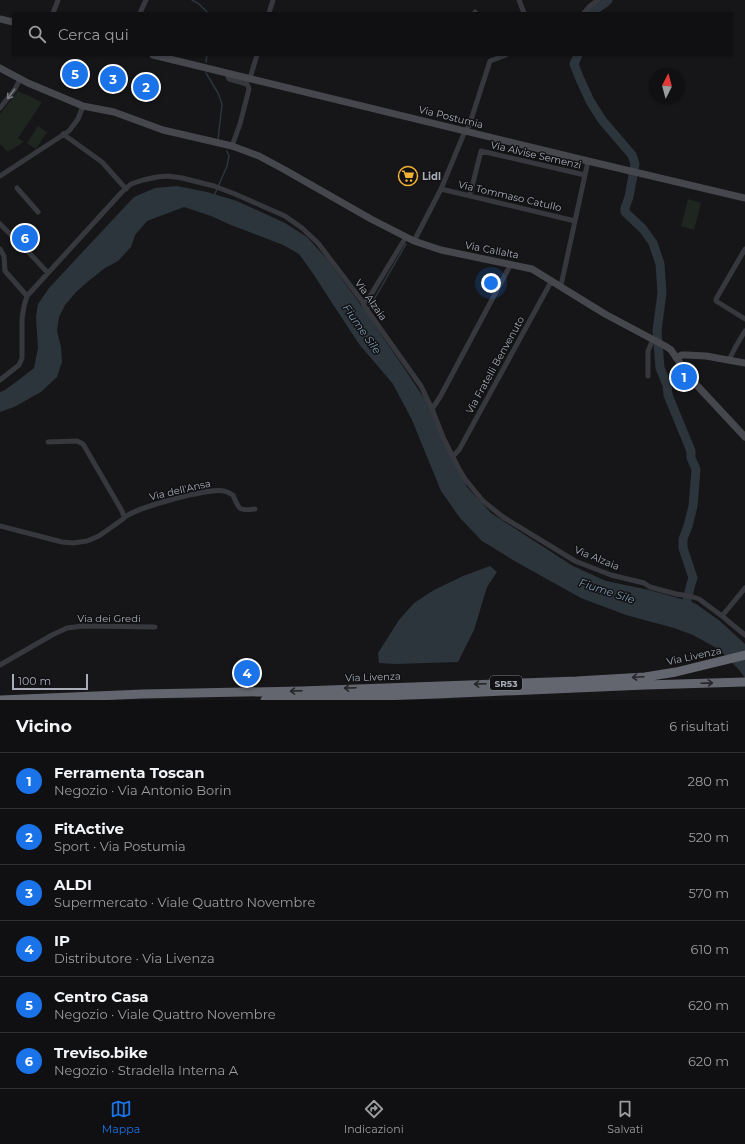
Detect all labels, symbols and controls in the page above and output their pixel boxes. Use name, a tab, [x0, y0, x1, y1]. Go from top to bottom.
search box	[12, 12, 733, 56]
icon: search	[26, 23, 48, 45]
text: Cerca qui	[58, 25, 129, 44]
pin: 5	[62, 59, 88, 89]
pin: 3	[100, 64, 126, 94]
north arrow	[649, 68, 685, 104]
pin: 2	[133, 72, 159, 102]
one-way arrow	[7, 89, 15, 100]
street label: Via Postumia	[417, 103, 485, 131]
street label: Via Alvise Semenzi	[489, 138, 583, 172]
supermarket icon: Lidl	[397, 165, 419, 187]
place label: Lidl	[422, 170, 441, 183]
street label: Via Tommaso Catullo	[457, 178, 563, 214]
pin: 6	[12, 223, 38, 253]
street label: Via Callalta	[464, 238, 520, 262]
your location	[481, 273, 501, 293]
street label: Via Alzaia	[352, 277, 390, 323]
water label: Fiume Sile	[340, 301, 385, 357]
street label: Via Fratelli Benvenuto	[463, 314, 527, 416]
pin: 1	[671, 362, 697, 392]
street label: Via dell'Ansa	[148, 477, 212, 503]
street label: Via Alzaia	[573, 543, 621, 573]
water label: Fiume Sile	[577, 575, 637, 607]
street label: Via dei Gredi	[77, 612, 141, 625]
street label: Via Livenza	[665, 644, 723, 668]
pin: 4	[234, 658, 260, 688]
street label: Via Livenza	[345, 670, 401, 684]
scale bar	[12, 672, 88, 691]
text: 100 m	[18, 674, 51, 688]
one-way arrow	[632, 674, 645, 681]
road number: SR53	[490, 676, 522, 690]
one-way arrow	[474, 680, 487, 688]
one-way arrow	[700, 680, 713, 687]
one-way arrow	[344, 685, 357, 692]
one-way arrow	[290, 687, 303, 694]
text: Vicino	[16, 716, 72, 736]
text: 6 risultati	[669, 718, 729, 734]
text: Ferramenta Toscan	[54, 763, 205, 782]
text: 1	[26, 773, 32, 789]
text: 280 m	[688, 773, 729, 789]
text: Negozio · Via Antonio Borin	[54, 782, 232, 798]
text: FitActive	[54, 819, 124, 838]
text: 2	[25, 829, 33, 845]
text: 520 m	[689, 829, 729, 845]
text: Sport · Via Postumia	[54, 838, 186, 854]
text: ALDI	[54, 875, 92, 894]
text: 3	[25, 885, 33, 901]
text: 570 m	[689, 885, 729, 901]
text: Supermercato · Viale Quattro Novembre	[54, 894, 315, 910]
text: IP	[54, 931, 70, 950]
text: 4	[25, 941, 33, 957]
text: 610 m	[691, 941, 729, 957]
text: Distributore · Via Livenza	[54, 950, 215, 966]
text: Centro Casa	[54, 987, 149, 1006]
text: 5	[25, 997, 33, 1013]
text: 620 m	[688, 997, 729, 1013]
text: Negozio · Viale Quattro Novembre	[54, 1006, 276, 1022]
text: Treviso.bike	[54, 1043, 148, 1062]
text: 6	[25, 1053, 33, 1069]
text: 620 m	[688, 1053, 729, 1069]
text: Negozio · Stradella Interna A	[54, 1062, 238, 1078]
tab: Mappa	[102, 1098, 140, 1136]
tab: Indicazioni	[344, 1098, 404, 1136]
tab: Salvati	[607, 1098, 643, 1136]

